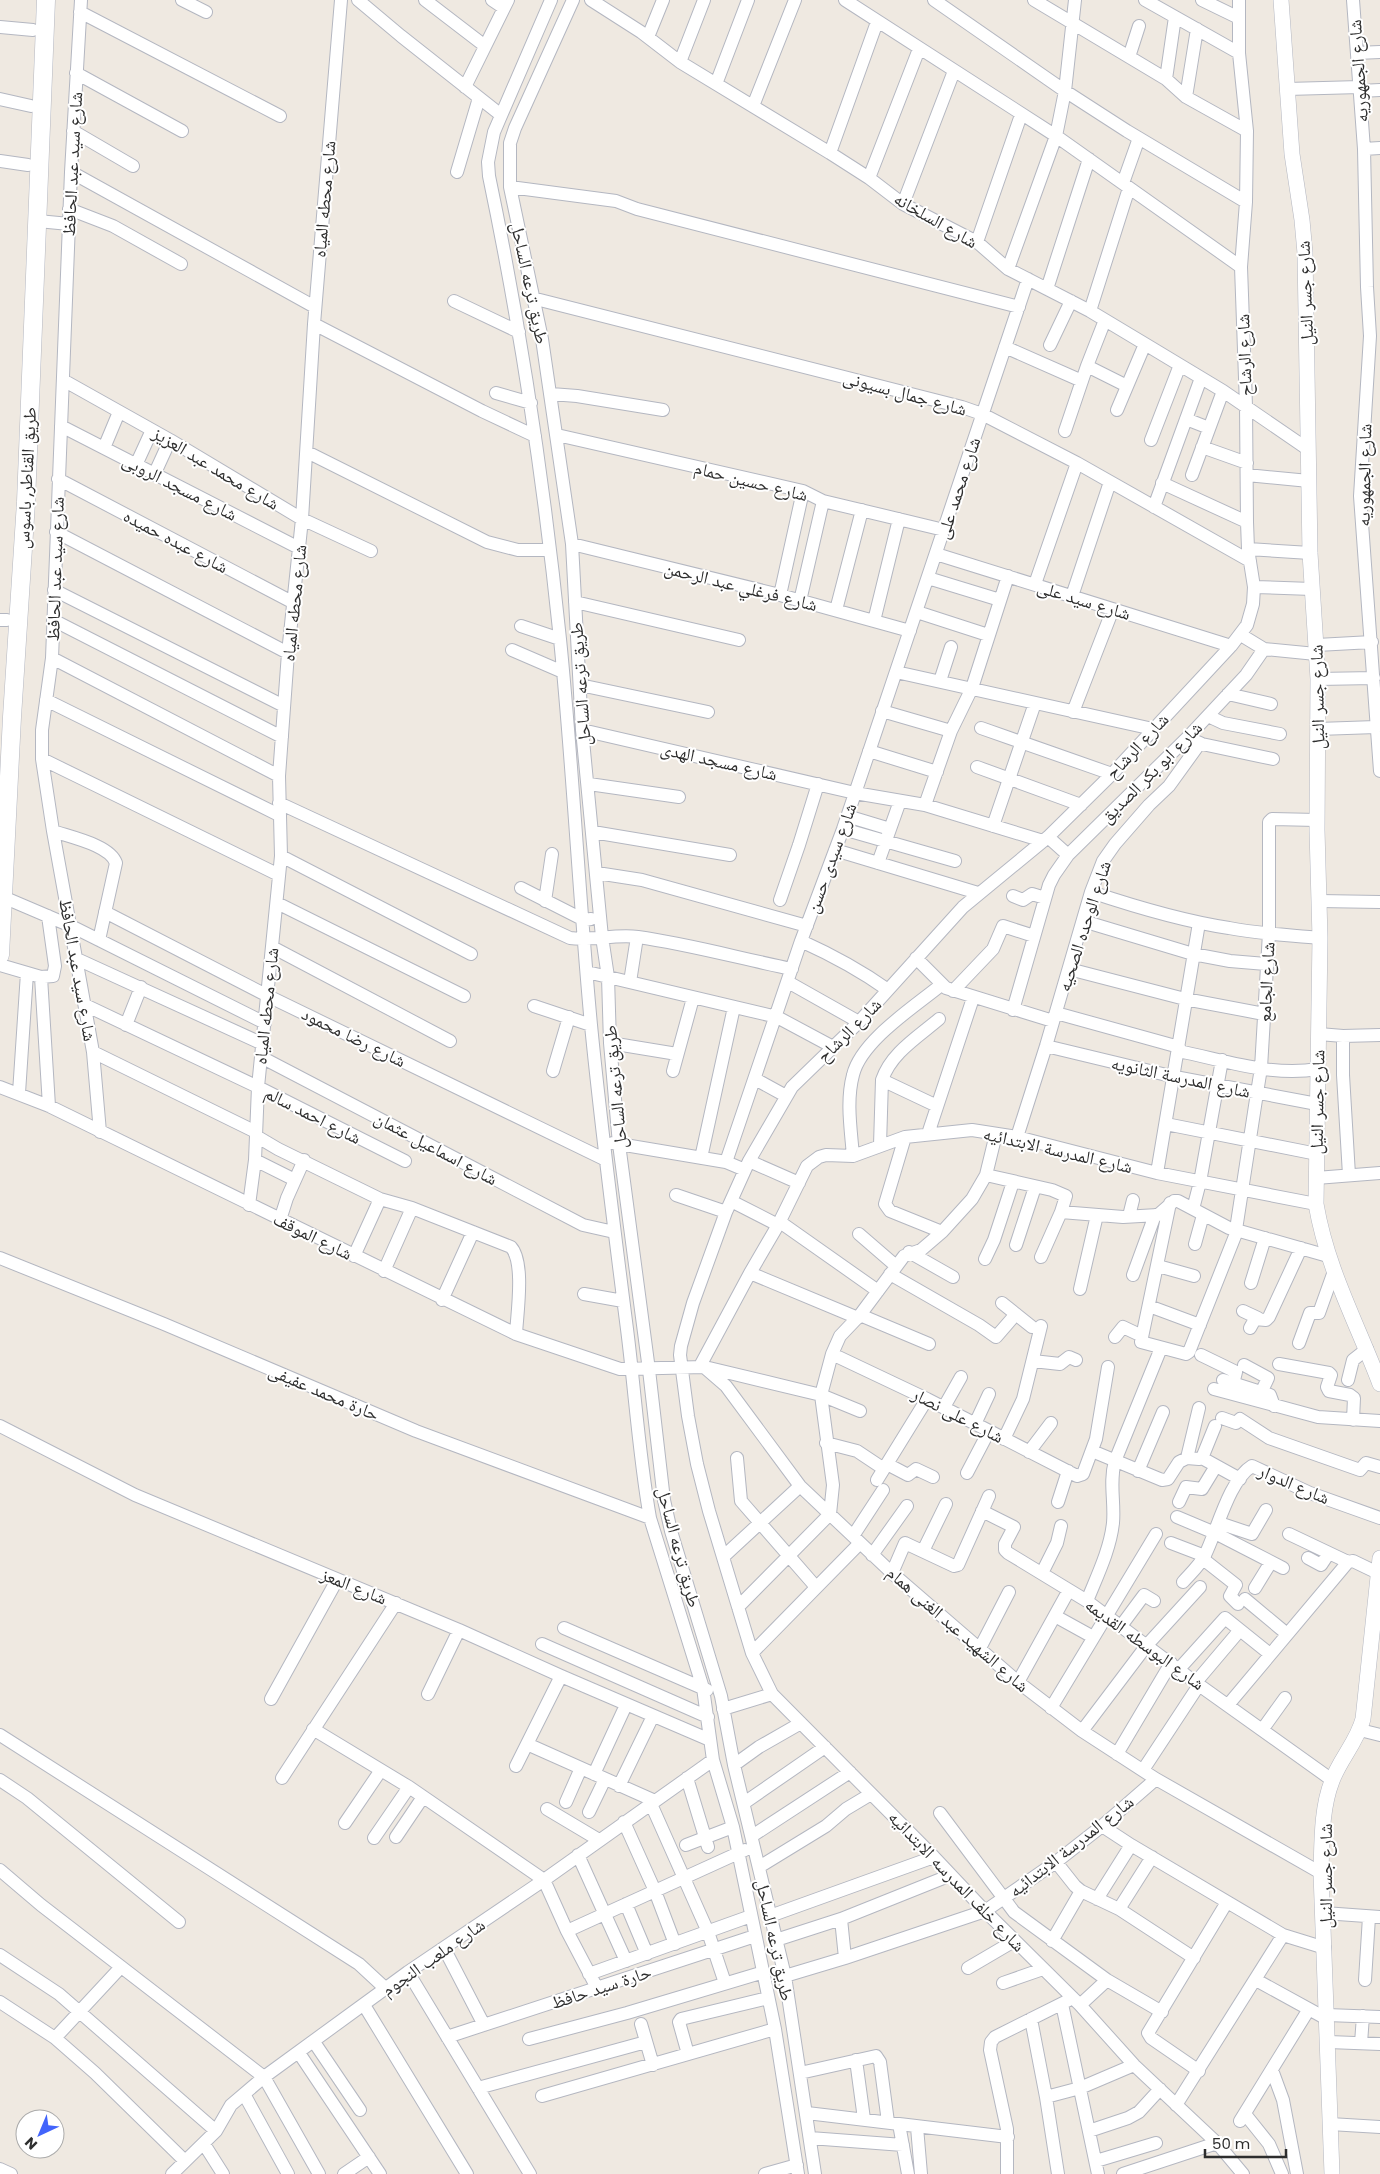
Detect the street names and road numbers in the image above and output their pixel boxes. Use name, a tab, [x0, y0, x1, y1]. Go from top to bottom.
street label: شارع الجمهوريه	[1342, 19, 1374, 123]
street label: شارع سيد عبد الحافظ	[56, 91, 88, 237]
street label: شارع محطه المياه	[306, 139, 342, 259]
street label: شارع السلخانه	[889, 186, 983, 254]
street label: طريق ترعه الساحل	[505, 220, 555, 346]
street label: شارع جسر النيل	[1291, 240, 1319, 346]
street label: شارع الرشاح	[1230, 313, 1258, 397]
street label: شارع جمال بسيونى	[840, 364, 970, 422]
street label: طريق القناطر, باسوس	[10, 406, 42, 550]
street label: شارع محمد عبد العزيز	[147, 420, 284, 516]
street label: شارع الجمهوريه	[1351, 423, 1377, 527]
street label: شارع محمد على	[930, 434, 986, 542]
street label: شارع مسجد الروبى	[118, 447, 242, 527]
street label: شارع حسين حمام	[691, 455, 811, 507]
street label: شارع سيد عبد الحافظ	[40, 496, 70, 642]
street label: شارع عبده حميده	[119, 503, 233, 579]
street label: شارع محطه المياه	[275, 543, 313, 663]
street label: شارع فرغلي عبد الرحمن	[661, 555, 820, 620]
street label: شارع سيد على	[1034, 574, 1134, 626]
street label: طريق ترعه الساحل	[563, 621, 597, 747]
street label: شارع جسر النيل	[1304, 644, 1330, 750]
street label: شارع الرشاح	[1100, 707, 1174, 785]
street label: شارع ابو بكر الصديق	[1094, 715, 1208, 829]
street label: شارع مسجد الهدى	[658, 735, 780, 787]
street label: شارع سيدى حسن	[799, 799, 863, 917]
street label: شارع الوحده الصحيه	[1051, 857, 1117, 995]
street label: شارع سيد عبد الحافظ	[53, 897, 103, 1043]
street label: شارع الجامع	[1251, 941, 1281, 1023]
street label: شارع محطه المياه	[247, 946, 285, 1066]
street label: شارع الرشاح	[811, 992, 887, 1068]
street label: شارع رضا محمود	[298, 1001, 410, 1073]
street label: طريق ترعه الساحل	[597, 1024, 633, 1150]
street label: شارع جسر النيل	[1304, 1049, 1330, 1155]
street label: شارع المدرسة الثانويه	[1109, 1050, 1253, 1104]
street label: شارع احمد سالم	[260, 1080, 366, 1150]
street label: شارع اسماعيل عثمان	[370, 1105, 502, 1191]
street label: شارع المدرسة الابتدائيه	[981, 1121, 1135, 1179]
street label: شارع الموقف	[269, 1206, 357, 1266]
street label: حارة محمد عفيفى	[265, 1357, 383, 1427]
street label: شارع على نصار	[907, 1381, 1008, 1449]
street label: شارع الدوار	[1254, 1457, 1334, 1510]
street label: طريق ترعه الساحل	[651, 1484, 707, 1610]
street label: شارع الشهيد عبد الغنى همام	[881, 1560, 1035, 1698]
street label: شارع المعز	[316, 1561, 391, 1611]
street label: شارع البوسطه القديمه	[1080, 1592, 1210, 1696]
street label: شارع المدرسة الابتدائيه	[1003, 1789, 1139, 1903]
street label: شارع خلف المدرسه الابتدائيه	[883, 1805, 1031, 1957]
street label: شارع جسر النيل	[1313, 1824, 1338, 1928]
street label: طريق ترعه الساحل	[750, 1877, 800, 2003]
street label: شارع ملعب النجوم	[376, 1912, 490, 2002]
street label: حارة سيد حافظ	[548, 1959, 654, 2015]

